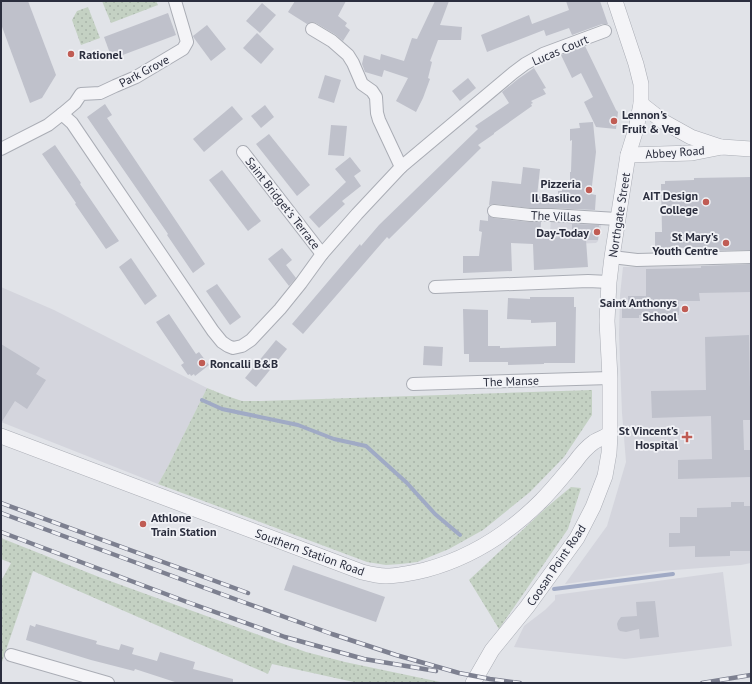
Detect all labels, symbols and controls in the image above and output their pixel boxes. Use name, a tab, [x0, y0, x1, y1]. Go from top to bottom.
street label: Lucas Court	[529, 31, 591, 69]
place label: Rationel	[79, 47, 123, 62]
marker: Rationel	[66, 49, 76, 59]
street label: Park Grove	[116, 52, 172, 90]
place label: Lennon's Fruit & Veg	[622, 107, 680, 136]
marker: Lennon's Fruit & Veg	[609, 116, 619, 126]
street label: Abbey Road	[645, 142, 705, 162]
street label: Saint Bridget's Terrace	[242, 154, 324, 252]
street label: Northgate Street	[605, 171, 633, 259]
place label: Pizzeria Il Basilico	[531, 176, 582, 205]
marker: Pizzeria Il Basilico	[584, 185, 594, 195]
place label: AIT Design College	[643, 188, 698, 217]
marker: AIT Design College	[701, 197, 711, 207]
street label: The Villas	[531, 208, 581, 224]
place label: Day-Today	[536, 225, 589, 240]
marker: Day-Today	[592, 227, 602, 237]
place label: St Mary's Youth Centre	[651, 229, 718, 258]
marker: St Mary's Youth Centre	[721, 238, 731, 248]
place label: Saint Anthonys School	[600, 295, 677, 324]
marker: Saint Anthonys School	[680, 304, 690, 314]
place label: Roncalli B&B	[210, 356, 278, 371]
marker: Roncalli B&B	[197, 358, 207, 368]
street label: The Manse	[483, 373, 539, 389]
place label: St Vincent's Hospital	[619, 423, 678, 452]
marker: St Vincent's Hospital	[681, 431, 693, 443]
place label: Athlone Train Station	[151, 510, 216, 539]
marker: Athlone Train Station	[138, 519, 148, 529]
street label: Coosan Point Road	[523, 521, 589, 609]
street label: Southern Station Road	[253, 525, 367, 579]

